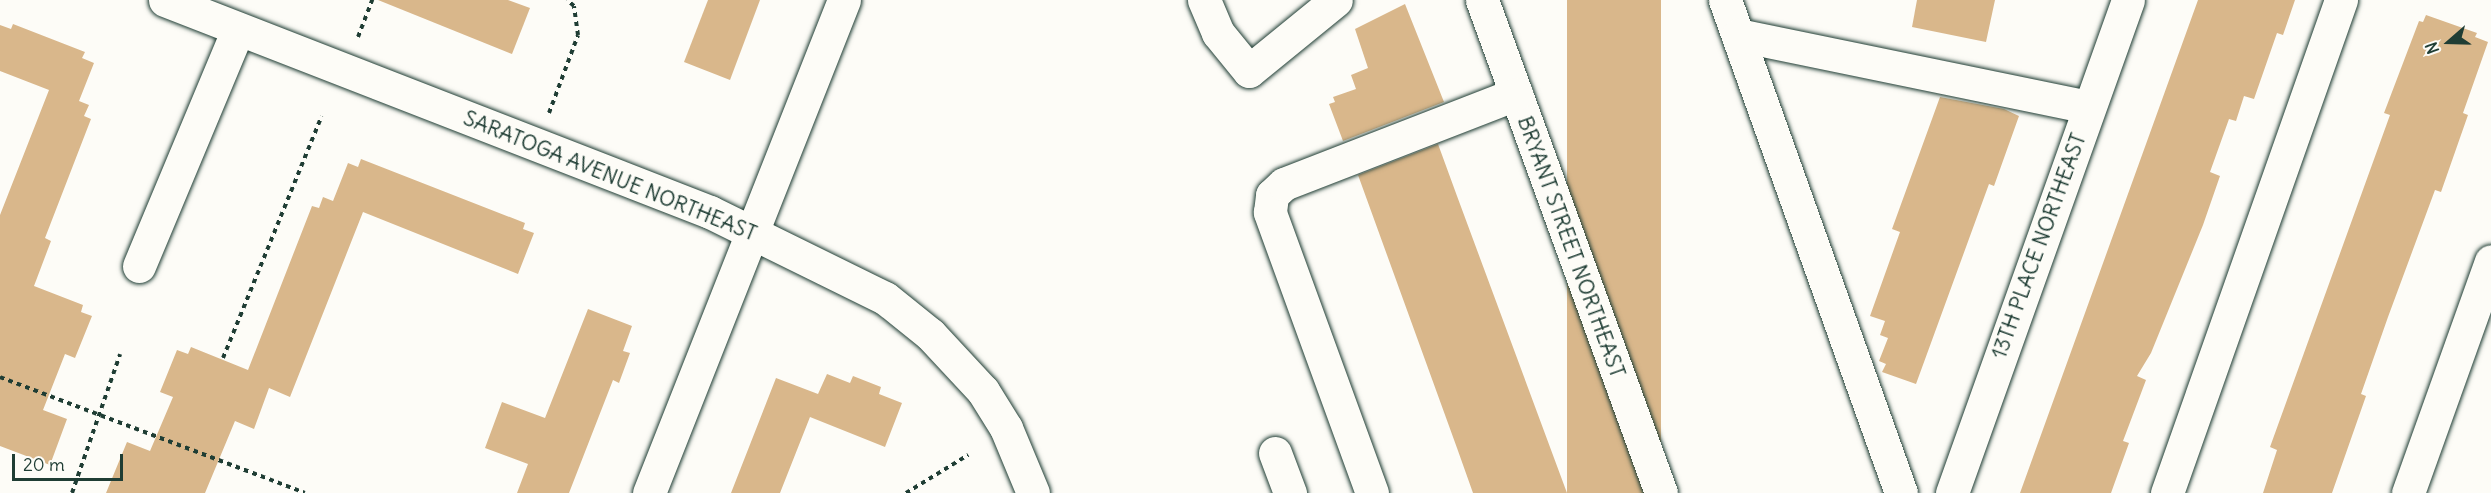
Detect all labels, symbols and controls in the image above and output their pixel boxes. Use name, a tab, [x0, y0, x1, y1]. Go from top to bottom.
north arrow	[2419, 12, 2479, 72]
text: N	[2421, 40, 2443, 57]
street label: SARATOGA AVENUE NORTHEAST	[460, 106, 760, 246]
street label: BRYANT STREET NORTHEAST	[1512, 113, 1630, 381]
street label: 13TH PLACE NORTHEAST	[1986, 130, 2092, 362]
scale bar	[15, 442, 126, 480]
text: 20 m	[23, 453, 65, 476]

